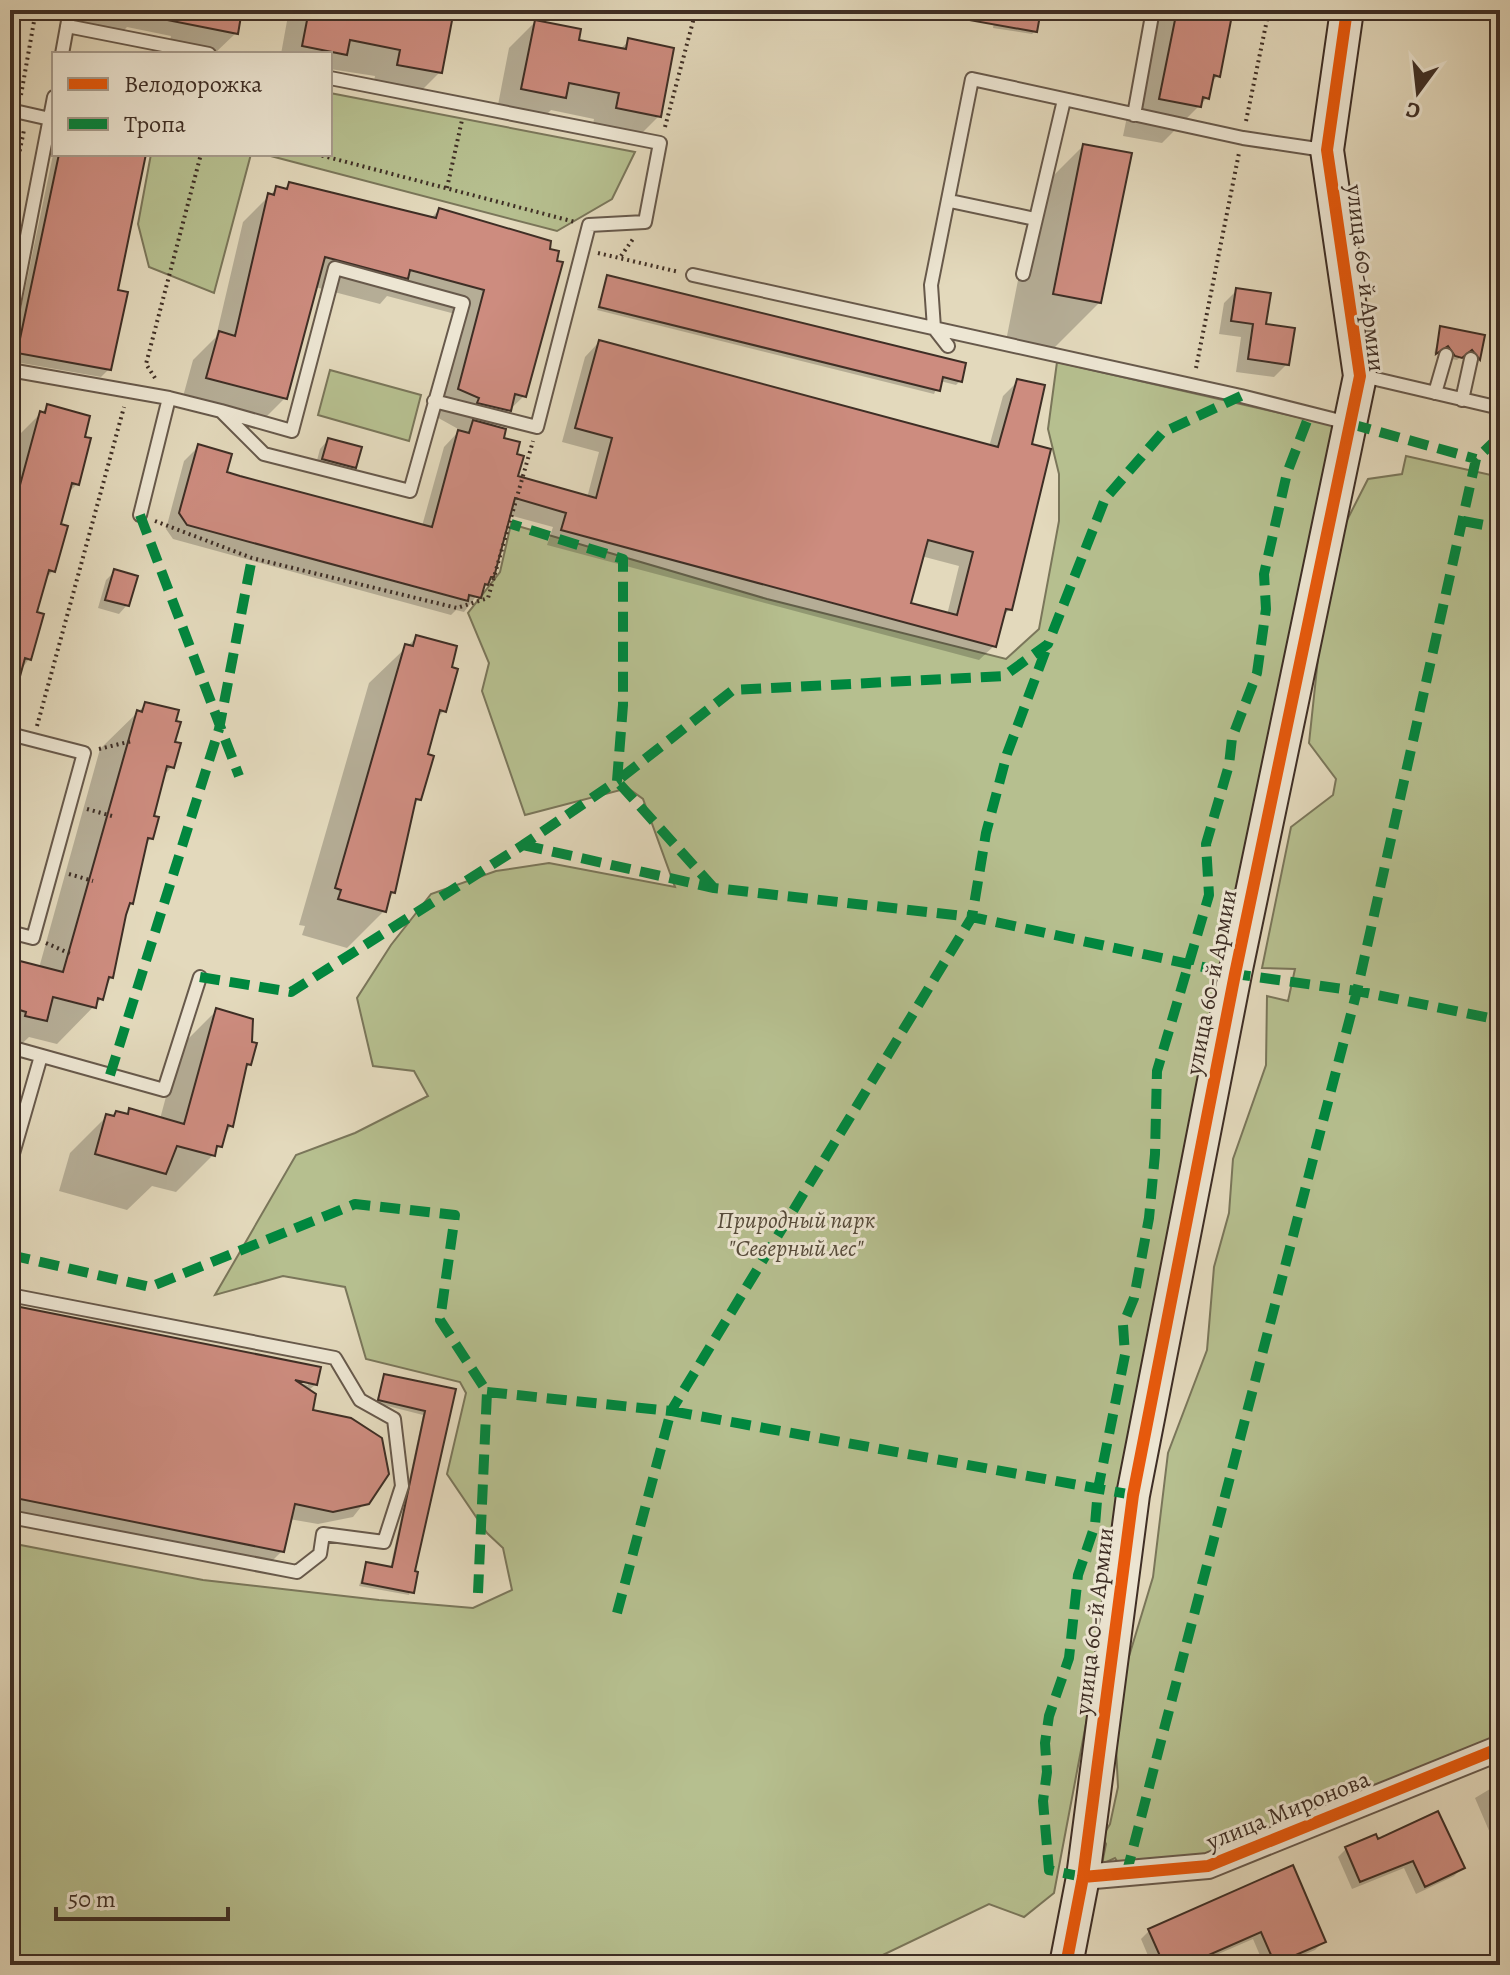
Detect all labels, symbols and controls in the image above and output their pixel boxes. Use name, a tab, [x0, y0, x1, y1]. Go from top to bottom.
legend	[52, 52, 332, 156]
north arrow	[1378, 52, 1458, 132]
text: Велодорожка	[124, 68, 262, 100]
text: С	[1403, 94, 1424, 127]
text: Тропа	[124, 108, 186, 140]
street label: улица 60-й Армии	[1339, 182, 1393, 373]
street label: улица 60-й Армии	[1177, 887, 1245, 1078]
park label: Природный парк "Северный лес"	[717, 1204, 875, 1264]
street label: улица 60-й Армии	[1067, 1526, 1121, 1717]
street label: улица Миронова	[1201, 1763, 1374, 1858]
scale bar	[56, 1871, 228, 1921]
text: 50 m	[68, 1883, 116, 1915]

